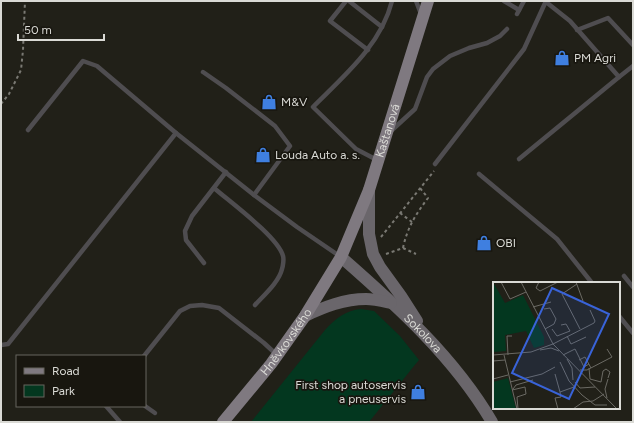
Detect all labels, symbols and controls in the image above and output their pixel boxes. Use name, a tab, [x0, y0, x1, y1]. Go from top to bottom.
scale bar	[18, 16, 104, 42]
text: 50 m	[24, 23, 52, 37]
shop icon: PM Agri	[553, 49, 571, 67]
place label: PM Agri	[574, 51, 616, 65]
shop icon: M&V	[260, 93, 278, 111]
place label: M&V	[281, 95, 308, 109]
street label: Kaštanová	[373, 102, 402, 159]
shop icon: Louda Auto a. s.	[254, 146, 272, 164]
place label: Louda Auto a. s.	[275, 148, 360, 162]
shop icon: OBI	[475, 234, 493, 252]
place label: OBI	[496, 236, 516, 250]
inset map	[493, 282, 620, 409]
street label: Hněvkovského	[258, 306, 315, 378]
street label: Sokolova	[401, 311, 445, 356]
legend	[16, 355, 146, 407]
text: Road	[52, 364, 80, 378]
place label: First shop autoservis a pneuservis	[295, 378, 406, 406]
shop icon: First shop autoservis a pneuservis	[409, 383, 427, 401]
text: Park	[52, 384, 75, 398]

